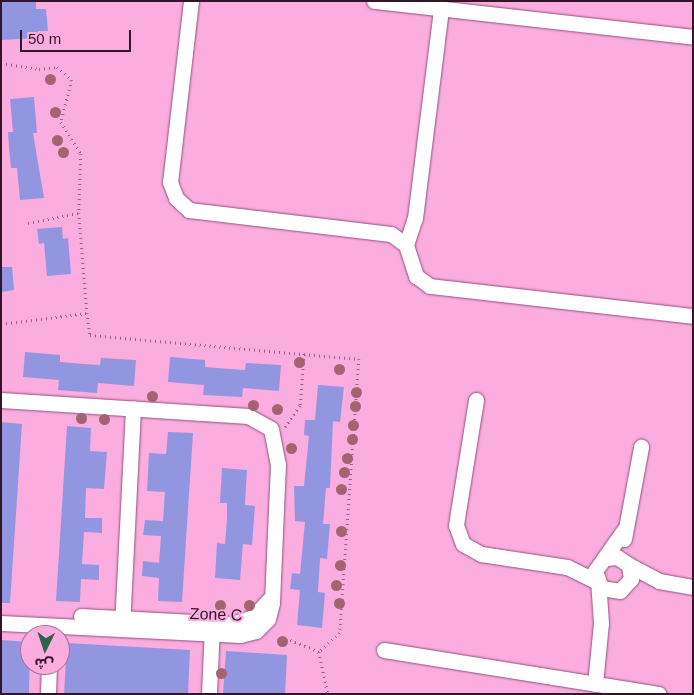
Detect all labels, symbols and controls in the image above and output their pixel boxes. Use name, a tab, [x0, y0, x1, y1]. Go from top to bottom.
scale bar	[22, 20, 134, 52]
text: 50 m	[28, 30, 61, 47]
street label: Zone C	[189, 604, 243, 626]
north arrow	[20, 625, 70, 675]
text: ش	[34, 655, 54, 673]

